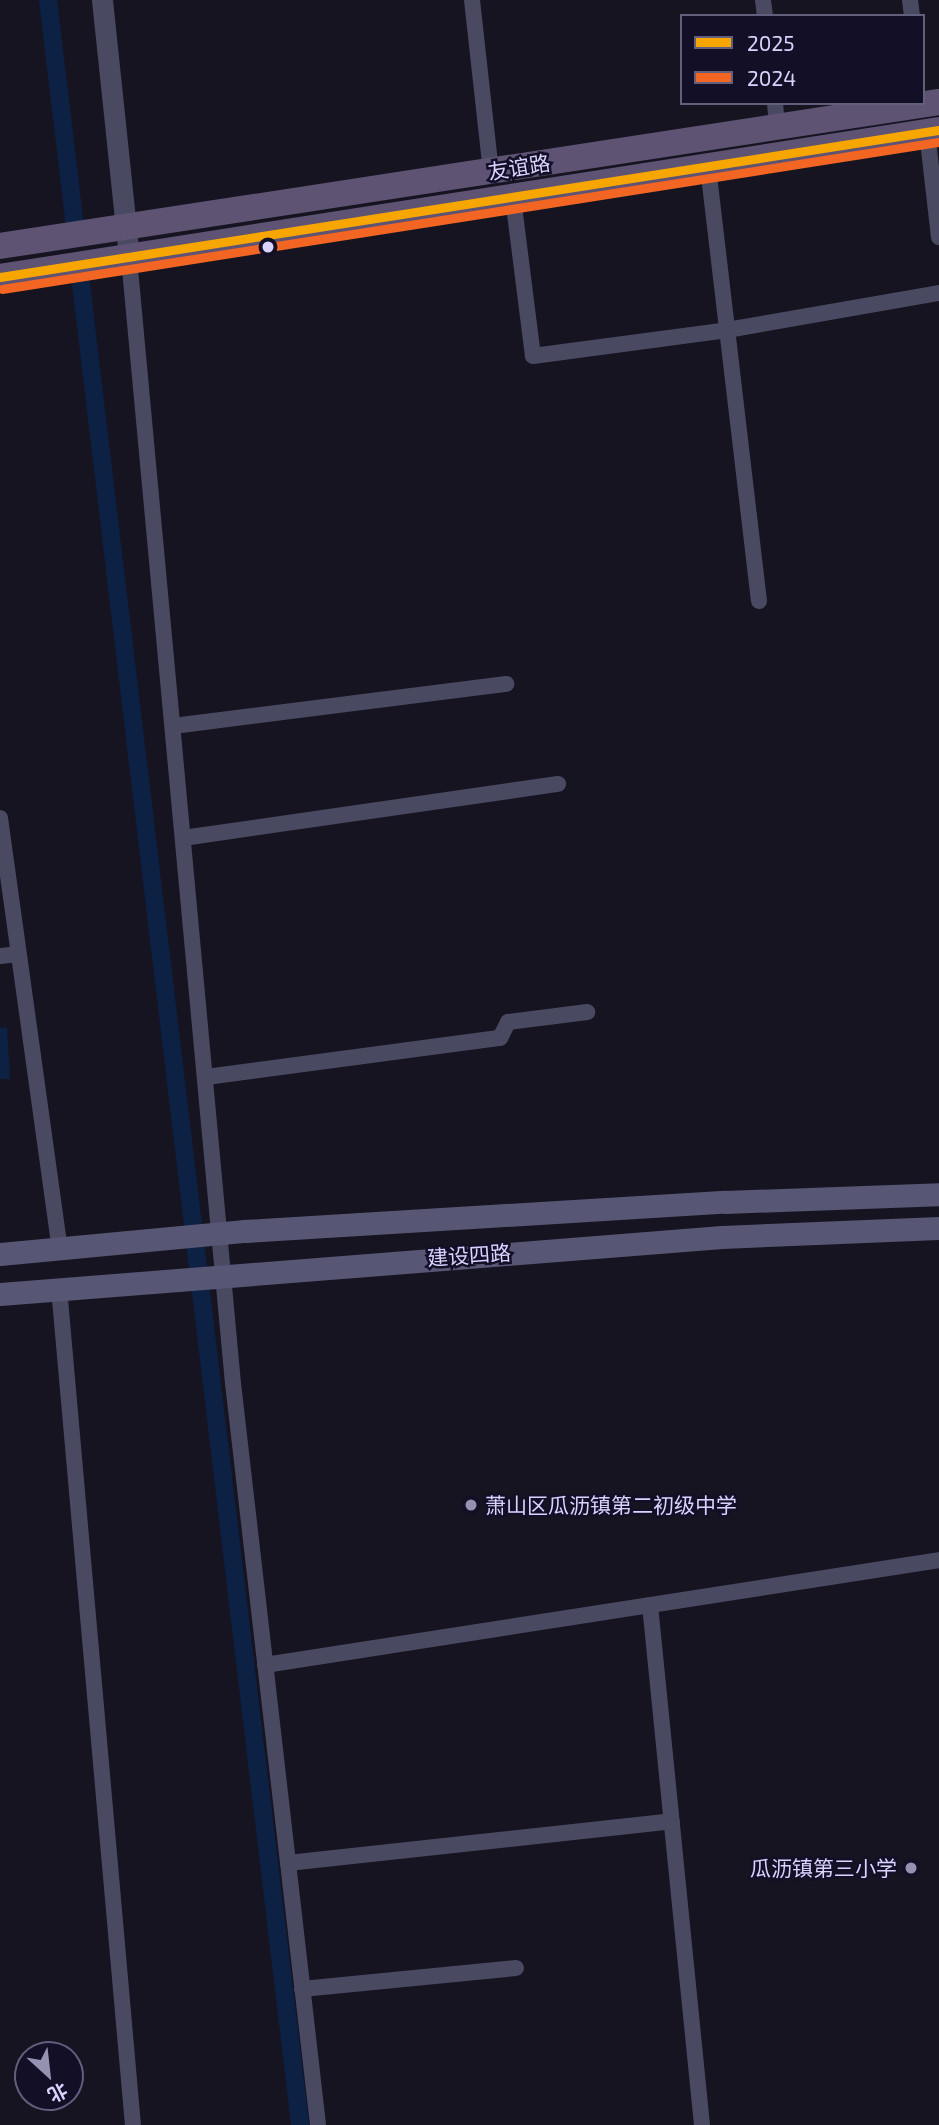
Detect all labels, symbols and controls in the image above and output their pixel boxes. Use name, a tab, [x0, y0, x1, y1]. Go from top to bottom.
legend	[680, 14, 925, 105]
text: 2025	[747, 30, 795, 55]
text: 2024	[747, 65, 796, 90]
street label: 友谊路	[486, 150, 552, 184]
unlabelled marker	[261, 240, 275, 254]
street label: 建设四路	[426, 1240, 512, 1270]
place label: 萧山区瓜沥镇第二初级中学	[485, 1492, 737, 1518]
marker: 萧山区瓜沥镇第二初级中学	[463, 1497, 479, 1513]
place label: 瓜沥镇第三小学	[750, 1855, 897, 1881]
marker: 瓜沥镇第三小学	[903, 1860, 919, 1876]
north arrow	[14, 2041, 84, 2111]
text: 北	[44, 2079, 72, 2108]

